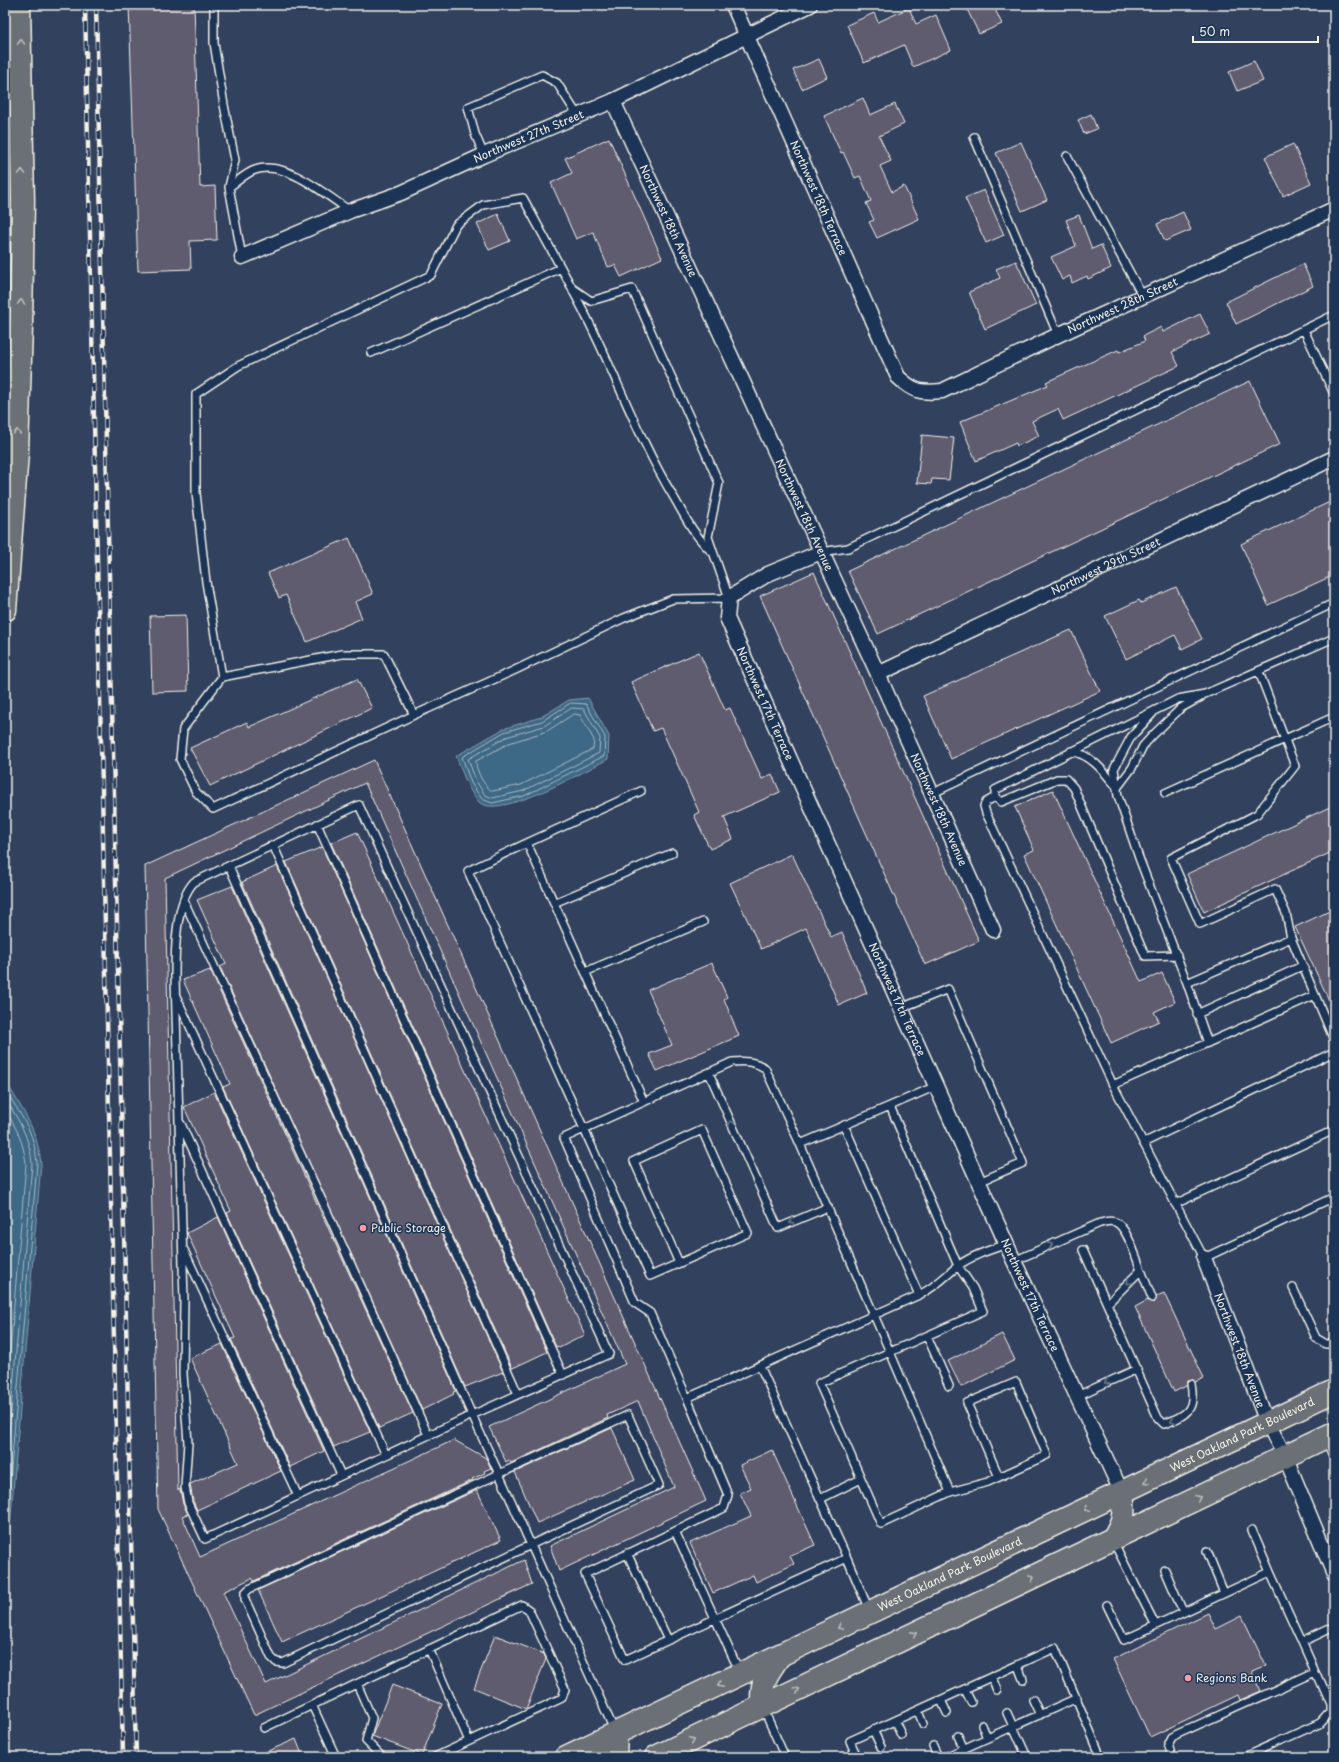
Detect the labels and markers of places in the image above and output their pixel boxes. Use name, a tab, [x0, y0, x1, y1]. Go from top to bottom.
place label: Public Storage	[371, 1219, 446, 1236]
marker: Public Storage	[358, 1223, 368, 1233]
place label: Regions Bank	[1196, 1669, 1268, 1686]
marker: Regions Bank	[1183, 1673, 1193, 1683]

